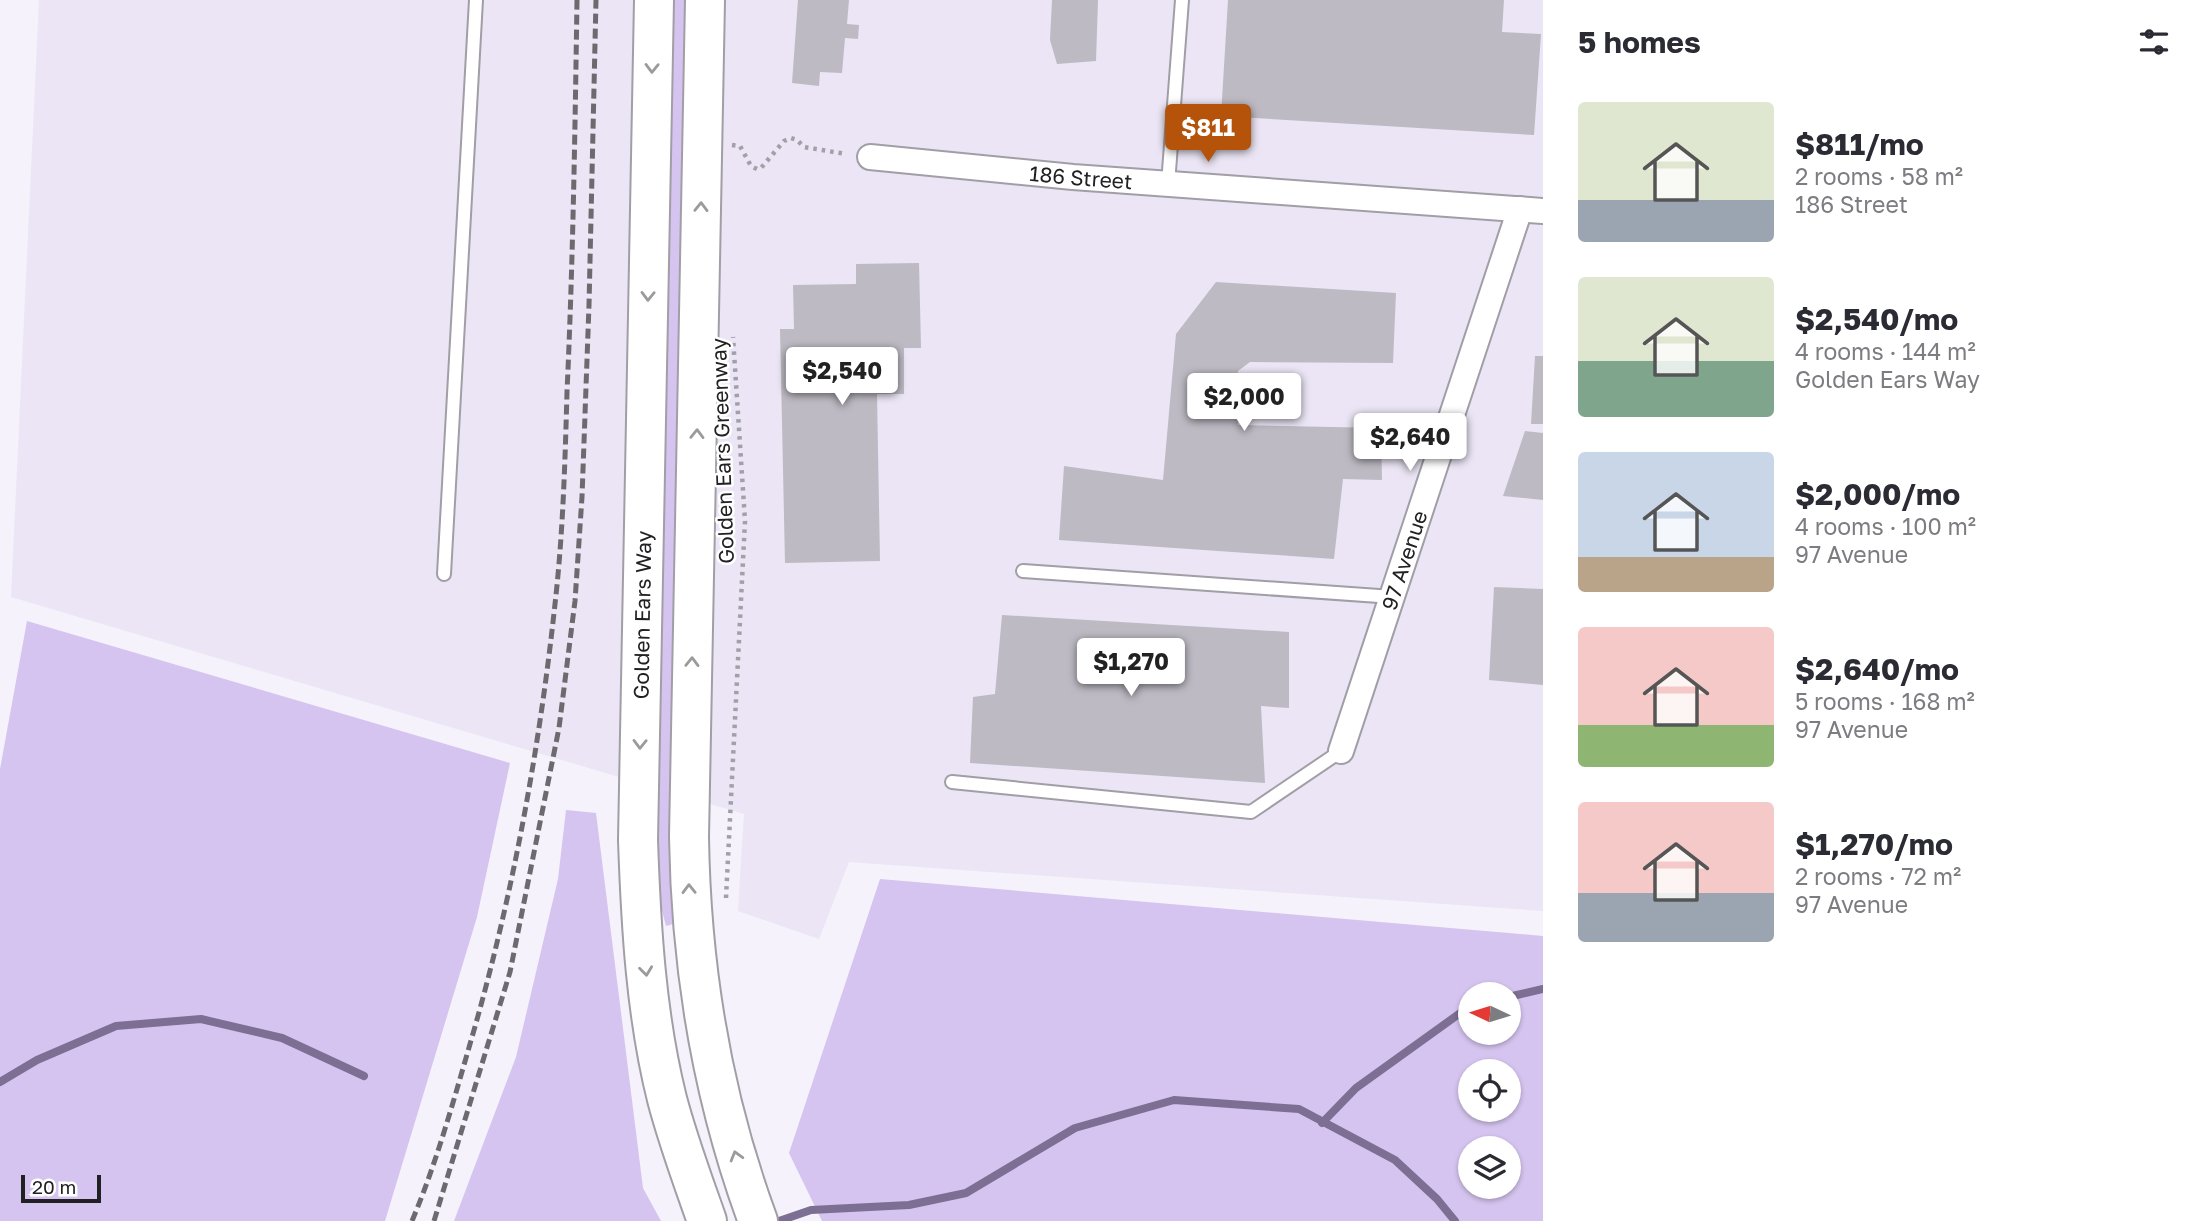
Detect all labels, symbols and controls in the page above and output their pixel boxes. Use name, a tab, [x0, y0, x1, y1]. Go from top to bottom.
icon: filters	[2135, 23, 2173, 61]
text: 5 homes	[1578, 24, 1701, 60]
one-way arrow	[644, 63, 660, 74]
pin: $811	[1167, 104, 1249, 164]
text: $811	[1181, 113, 1235, 141]
text: $811/mo	[1795, 126, 1924, 162]
icon: home	[1634, 130, 1718, 214]
street label: 186 Street	[1028, 160, 1133, 194]
text: 2 rooms · 58 m²	[1795, 162, 1963, 190]
text: 186 Street	[1795, 190, 1908, 218]
one-way arrow	[693, 201, 709, 211]
one-way arrow	[640, 290, 655, 301]
text: $2,540/mo	[1795, 301, 1958, 337]
icon: home	[1634, 305, 1718, 389]
street label: Golden Ears Greenway	[705, 337, 739, 564]
text: 4 rooms · 144 m²	[1795, 337, 1976, 365]
pin: $2,540	[785, 348, 899, 407]
text: $2,540	[802, 356, 882, 384]
text: Golden Ears Way	[1795, 365, 1980, 393]
pin: $2,000	[1187, 374, 1301, 433]
text: $2,000	[1203, 382, 1285, 410]
pin: $2,640	[1353, 414, 1467, 473]
text: $2,640	[1370, 422, 1450, 450]
one-way arrow	[689, 428, 704, 439]
text: $2,000/mo	[1795, 476, 1960, 512]
icon: home	[1634, 480, 1718, 564]
street label: 97 Avenue	[1375, 507, 1433, 613]
text: 4 rooms · 100 m²	[1795, 512, 1976, 540]
street label: Golden Ears Way	[628, 530, 656, 700]
text: 97 Avenue	[1795, 540, 1908, 568]
pin: $1,270	[1074, 638, 1188, 698]
text: $1,270	[1093, 647, 1169, 675]
text: $2,640/mo	[1795, 651, 1959, 687]
icon: home	[1634, 655, 1718, 739]
one-way arrow	[684, 656, 700, 666]
text: 5 rooms · 168 m²	[1795, 687, 1975, 715]
text: 97 Avenue	[1795, 715, 1908, 743]
one-way arrow	[632, 739, 648, 749]
text: $1,270/mo	[1795, 826, 1953, 862]
icon: home	[1634, 830, 1718, 914]
text: 2 rooms · 72 m²	[1795, 862, 1961, 890]
one-way arrow	[682, 883, 697, 894]
text: 97 Avenue	[1795, 890, 1908, 918]
one-way arrow	[638, 965, 653, 977]
north arrow	[1458, 982, 1521, 1045]
map controls	[1458, 982, 1521, 1199]
button: locate	[1458, 1059, 1521, 1122]
button: layers	[1458, 1136, 1521, 1199]
one-way arrow	[730, 1151, 745, 1163]
scale bar	[21, 1172, 102, 1204]
text: 20 m	[32, 1175, 76, 1198]

